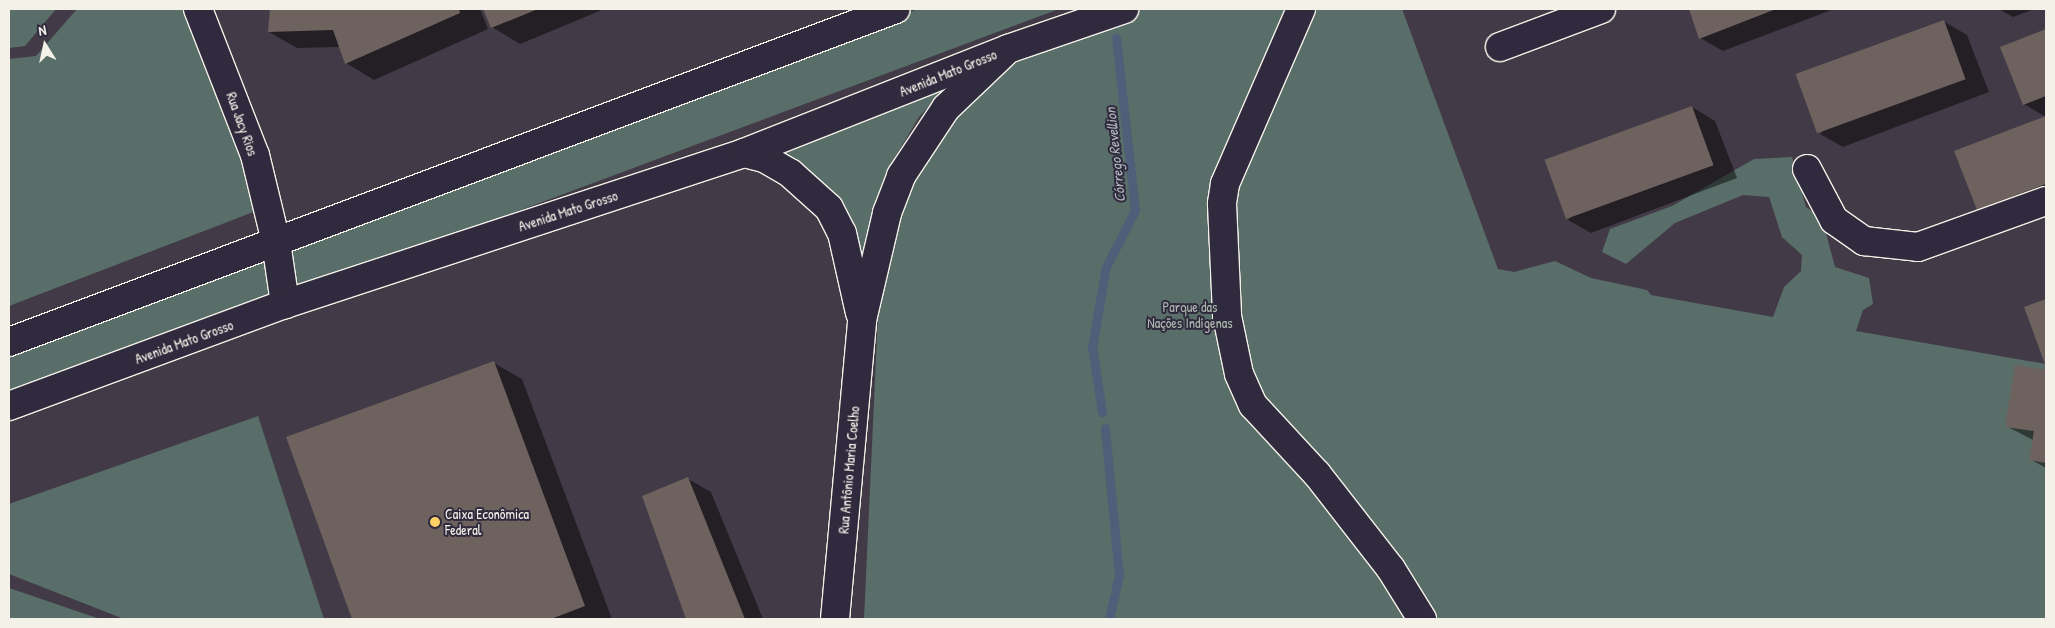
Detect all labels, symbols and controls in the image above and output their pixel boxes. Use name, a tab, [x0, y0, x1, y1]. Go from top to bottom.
north arrow	[20, 20, 70, 70]
text: N	[37, 20, 48, 40]
street label: Avenida Mato Grosso	[897, 46, 999, 100]
street label: Rua Jacy Rios	[223, 90, 261, 158]
water label: Córrego Revellion	[1101, 107, 1129, 203]
street label: Avenida Mato Grosso	[516, 187, 620, 235]
park label: Parque das Nações Indígenas	[1147, 299, 1233, 332]
street label: Avenida Mato Grosso	[133, 316, 235, 368]
street label: Rua Antônio Maria Coelho	[835, 406, 863, 534]
place label: Caixa Econômica Federal	[445, 506, 529, 538]
marker: Caixa Econômica Federal	[429, 516, 441, 528]

